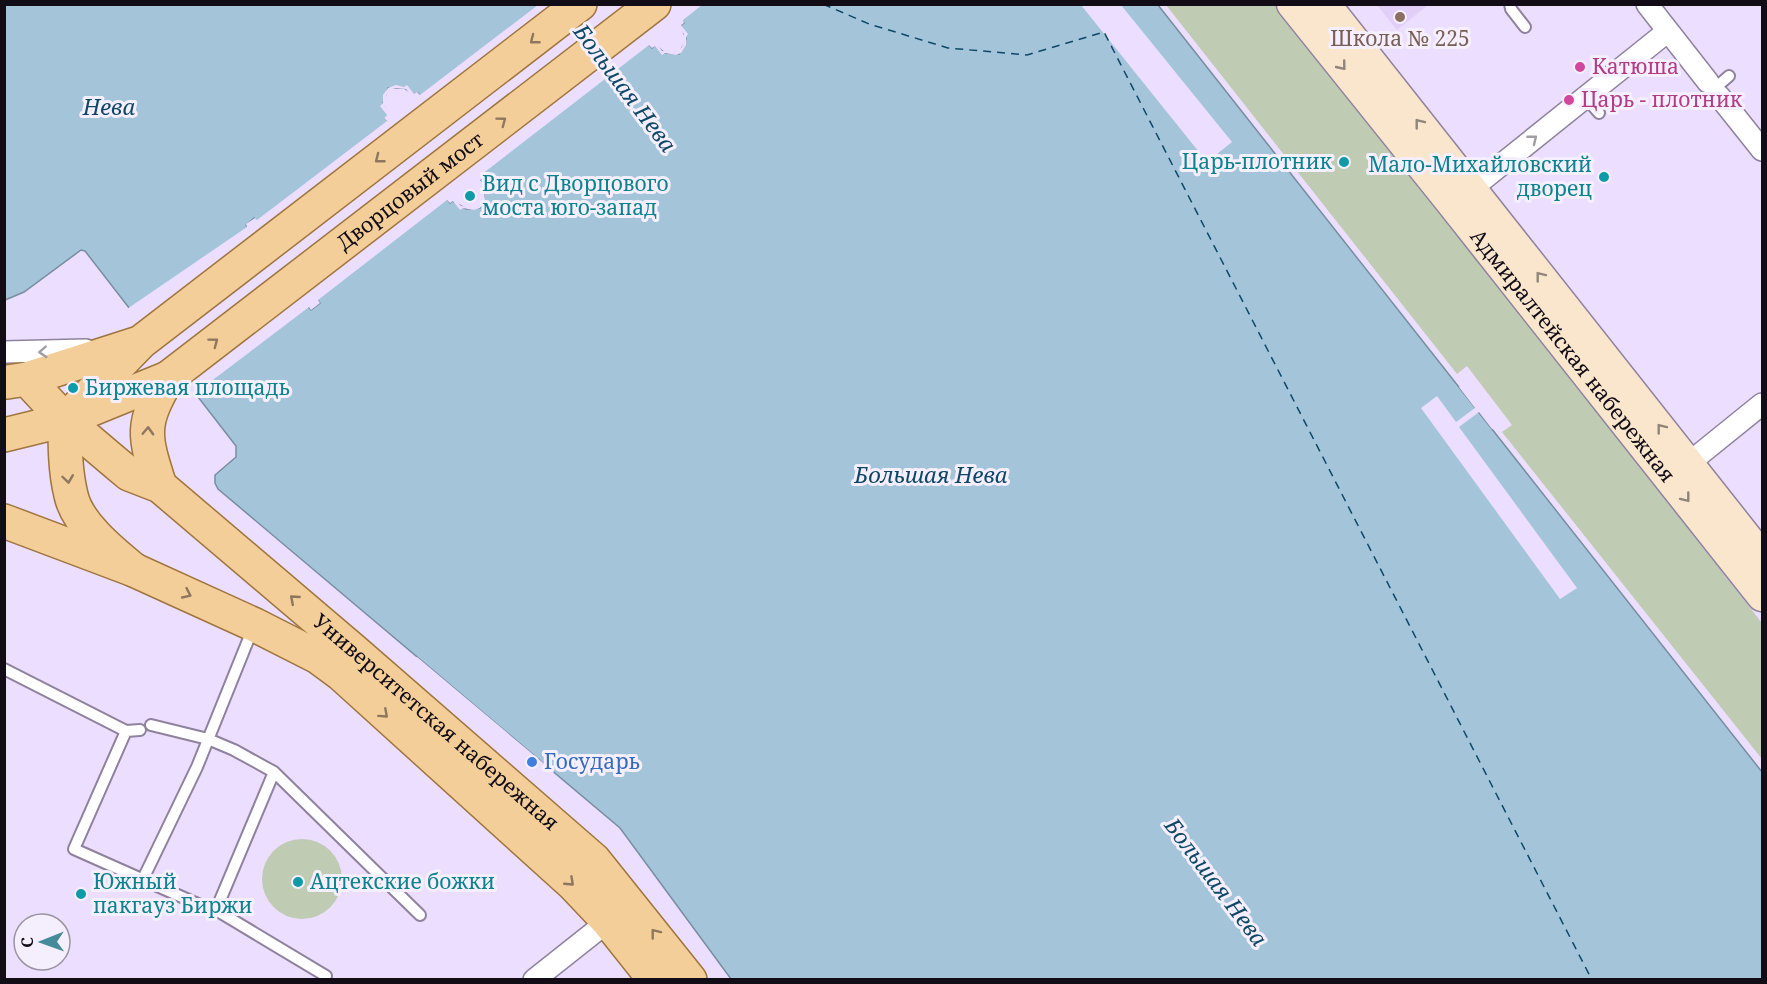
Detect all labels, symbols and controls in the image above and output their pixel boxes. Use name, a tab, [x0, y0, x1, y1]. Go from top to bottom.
marker: Школа № 225	[1393, 10, 1407, 24]
water label: Большая Нева	[567, 16, 684, 158]
place label: Школа № 225	[1330, 24, 1470, 52]
one-way arrow	[529, 33, 540, 44]
place label: Катюша	[1592, 52, 1679, 80]
one-way arrow	[1335, 60, 1346, 71]
marker: Катюша	[1573, 60, 1587, 74]
place label: Царь - плотник	[1581, 85, 1743, 113]
water label: Нева	[82, 91, 136, 121]
marker: Царь - плотник	[1562, 93, 1576, 107]
one-way arrow	[495, 118, 506, 129]
one-way arrow	[1415, 119, 1426, 130]
street label: Дворцовый мост	[331, 125, 489, 256]
one-way arrow	[1526, 135, 1537, 146]
place label: Царь-плотник	[1182, 147, 1333, 175]
place label: Мало-Михайловский дворец	[1368, 150, 1592, 202]
one-way arrow	[375, 152, 386, 163]
marker: Царь-плотник	[1337, 155, 1351, 169]
place label: Вид с Дворцового моста юго-запад	[482, 169, 669, 221]
marker: Мало-Михайловский дворец	[1597, 170, 1611, 184]
marker: Вид с Дворцового моста юго-запад	[463, 189, 477, 203]
street label: Адмиралтейская набережная	[1464, 223, 1682, 488]
one-way arrow	[1536, 271, 1547, 282]
one-way arrow	[207, 339, 218, 350]
one-way arrow	[39, 346, 48, 359]
place label: Биржевая площадь	[85, 373, 290, 401]
marker: Биржевая площадь	[66, 381, 80, 395]
one-way arrow	[1658, 424, 1669, 435]
one-way arrow	[142, 426, 154, 435]
water label: Большая Нева	[853, 459, 1008, 489]
one-way arrow	[62, 474, 74, 483]
one-way arrow	[1679, 491, 1690, 502]
one-way arrow	[180, 587, 191, 599]
one-way arrow	[290, 595, 301, 606]
street label: Университетская набережная	[307, 607, 565, 836]
one-way arrow	[378, 707, 388, 718]
place label: Государь	[544, 747, 640, 775]
marker: Государь	[525, 755, 539, 769]
water label: Большая Нева	[1158, 810, 1275, 952]
place label: Южный пакгауз Биржи	[93, 867, 252, 919]
place label: Ацтекские божки	[310, 867, 495, 895]
marker: Ацтекские божки	[291, 875, 305, 889]
one-way arrow	[563, 875, 574, 886]
marker: Южный пакгауз Биржи	[74, 887, 88, 901]
north arrow	[12, 912, 72, 972]
one-way arrow	[651, 929, 662, 940]
text: С	[16, 937, 38, 948]

